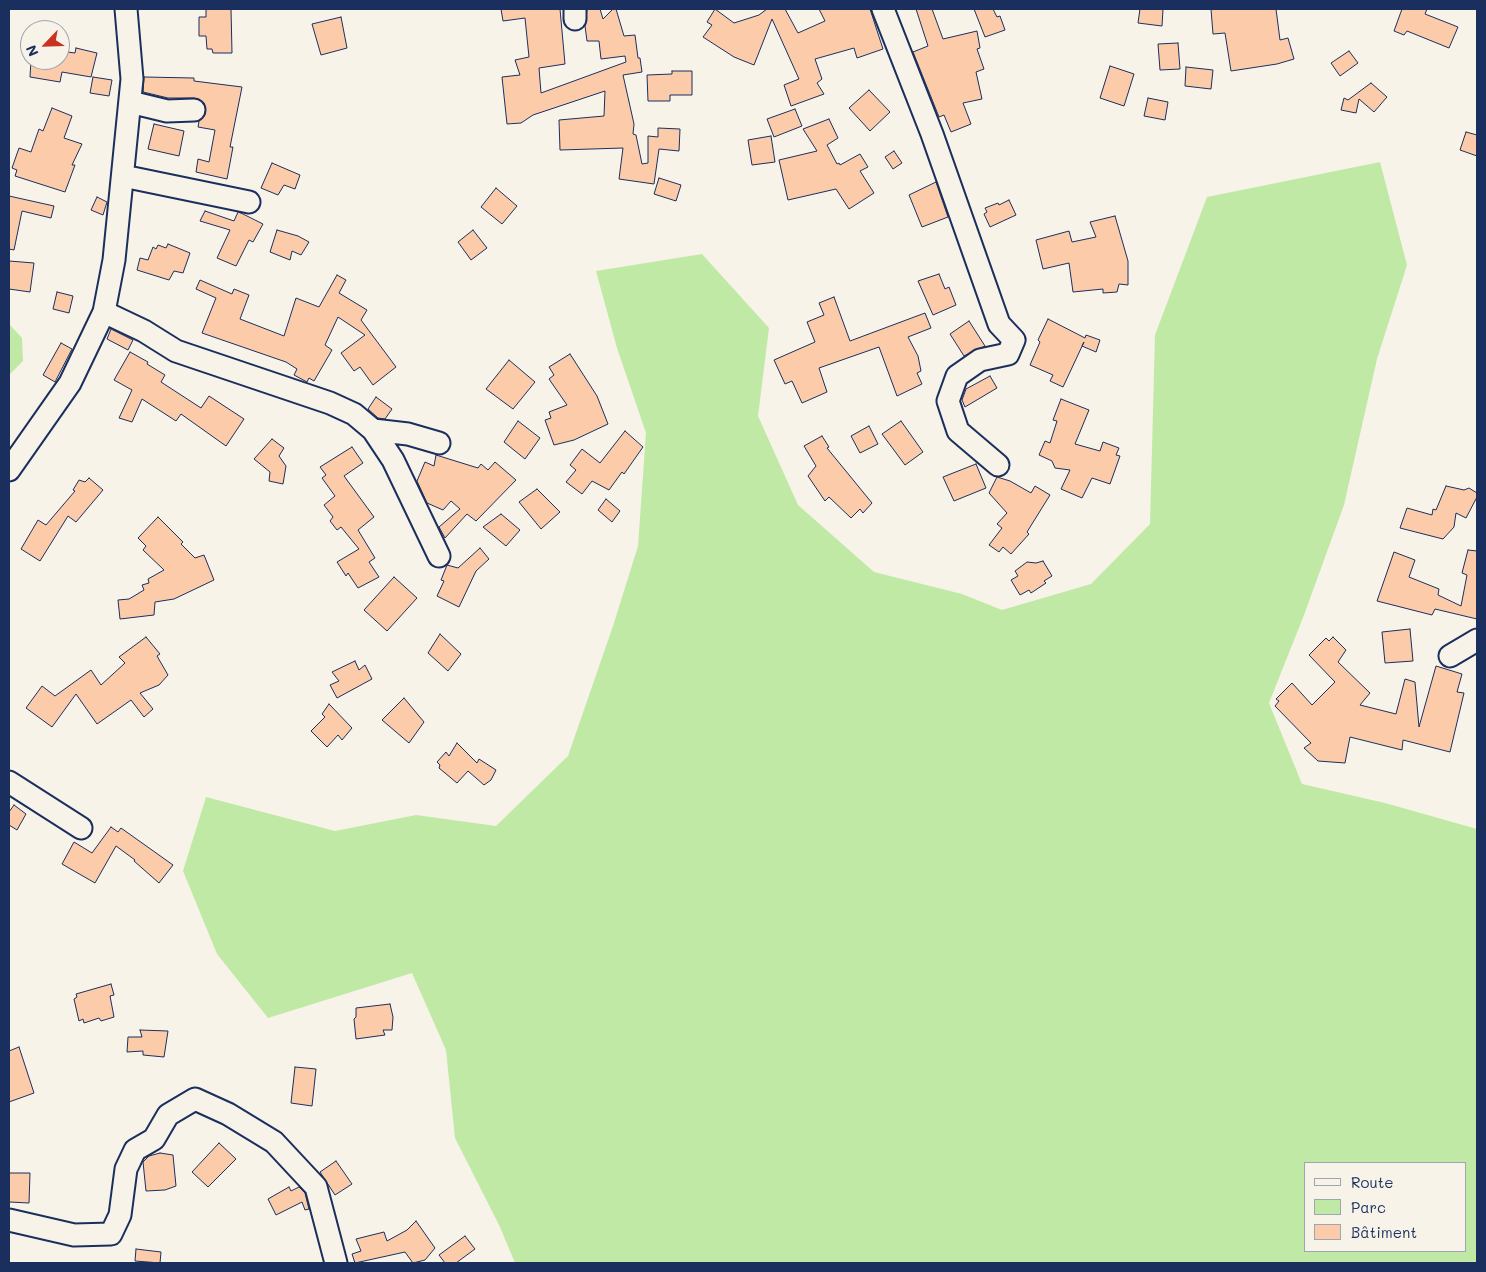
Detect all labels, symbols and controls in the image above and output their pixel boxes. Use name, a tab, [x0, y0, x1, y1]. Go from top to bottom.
north arrow	[20, 20, 70, 70]
text: N	[21, 42, 43, 60]
legend	[1304, 1162, 1466, 1252]
text: Route	[1351, 1172, 1394, 1192]
text: Parc	[1351, 1197, 1386, 1217]
text: Bâtiment	[1351, 1222, 1417, 1242]

